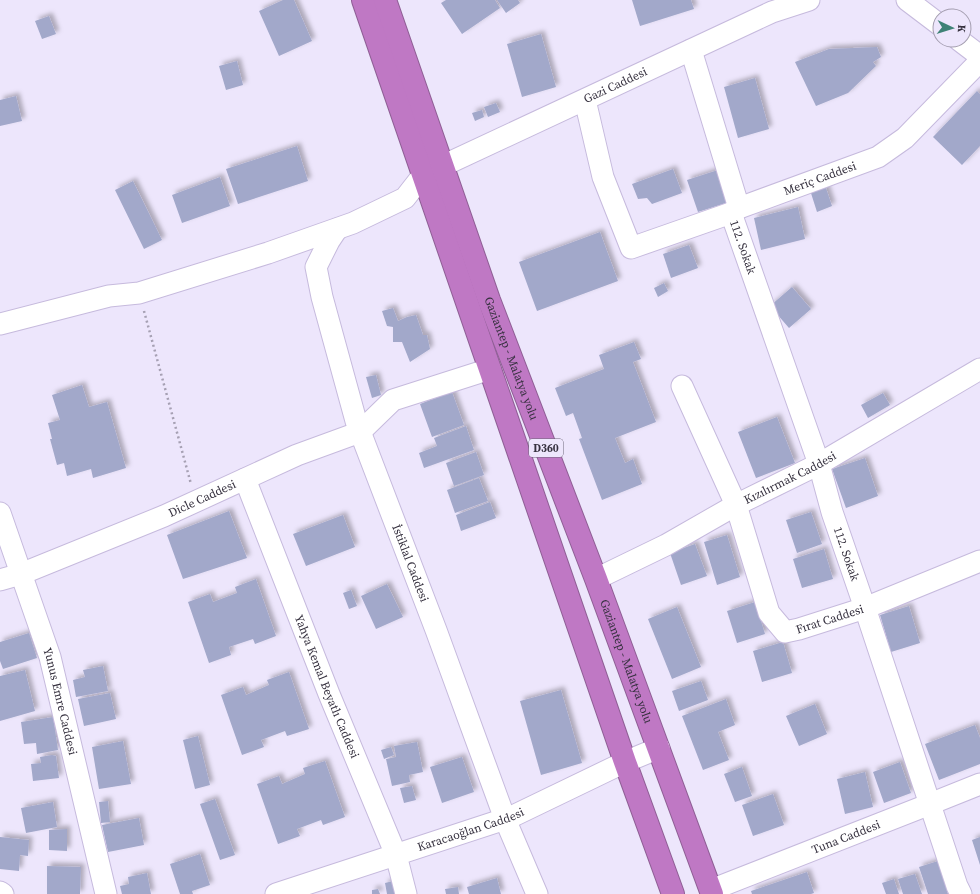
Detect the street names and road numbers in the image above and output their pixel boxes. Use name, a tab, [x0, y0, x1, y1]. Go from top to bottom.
street label: Gazi Caddesi	[581, 63, 650, 107]
street label: Meriç Caddesi	[781, 158, 859, 199]
street label: 112. Sokak	[726, 218, 760, 277]
street label: Gaziantep - Malatya yolu	[480, 294, 542, 422]
road number: D360	[529, 439, 563, 457]
street label: Kızılırmak Caddesi	[741, 447, 840, 508]
street label: Dicle Caddesi	[166, 476, 239, 521]
street label: İstiklal Caddesi	[388, 522, 433, 605]
street label: 112. Sokak	[830, 525, 863, 584]
street label: Gaziantep - Malatya yolu	[596, 597, 656, 725]
street label: Fırat Caddesi	[794, 601, 866, 638]
street label: Yahya Kemal Beyatlı Caddesi	[291, 612, 363, 761]
street label: Yunus Emre Caddesi	[39, 645, 81, 757]
street label: Karacaoğlan Caddesi	[415, 804, 527, 855]
street label: Tuna Caddesi	[809, 816, 883, 858]

